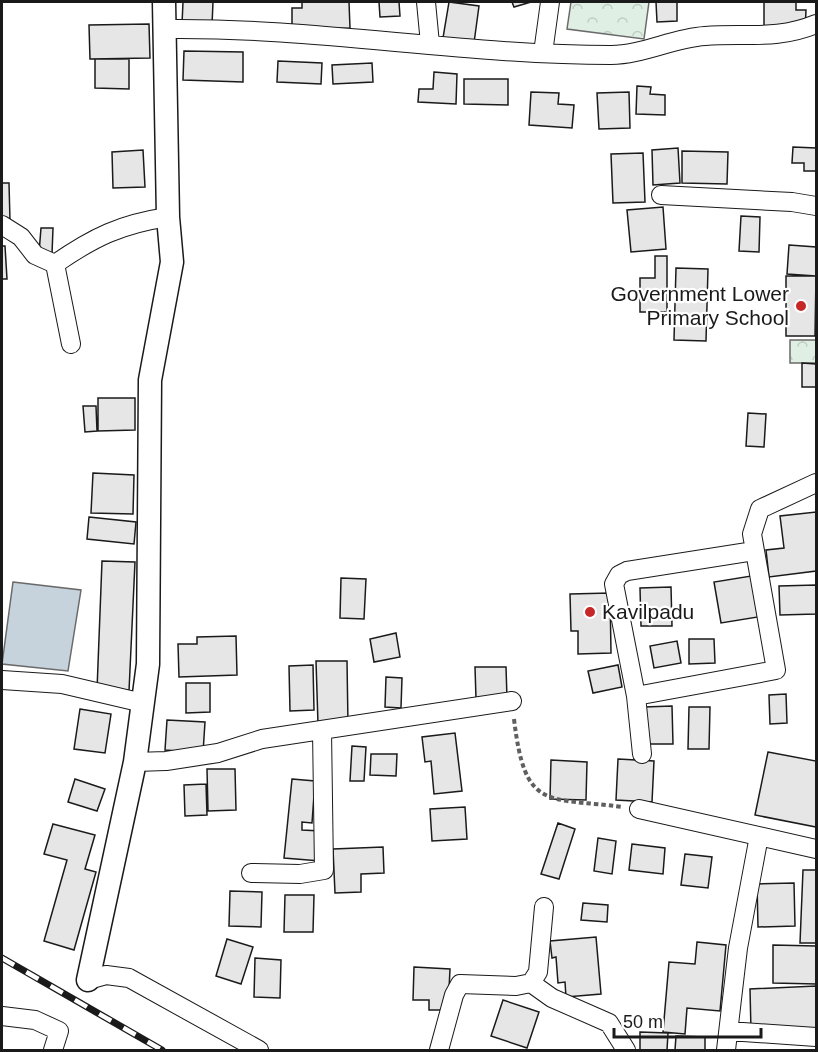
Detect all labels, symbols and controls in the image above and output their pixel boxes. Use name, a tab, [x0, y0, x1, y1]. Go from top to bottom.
place label: Government Lower Primary School	[610, 282, 789, 329]
marker: Government Lower Primary School	[794, 299, 808, 313]
place label: Kavilpadu	[602, 600, 694, 623]
marker: Kavilpadu	[583, 605, 597, 619]
scale bar	[614, 1001, 761, 1039]
text: 50 m	[623, 1012, 663, 1032]

